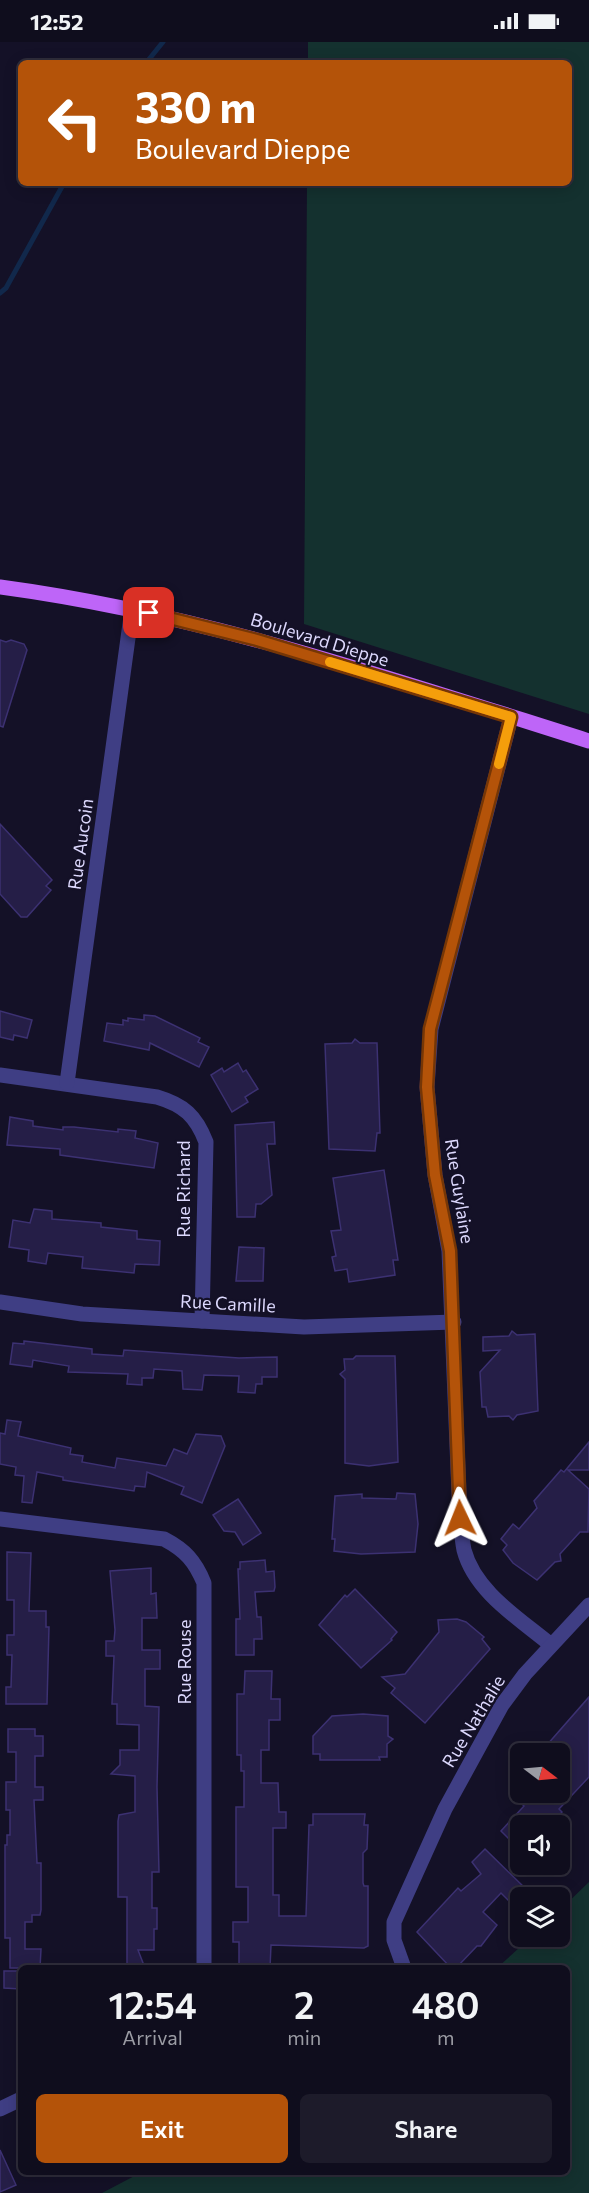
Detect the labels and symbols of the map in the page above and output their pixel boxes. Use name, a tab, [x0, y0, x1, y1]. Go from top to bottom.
pin	[123, 587, 174, 638]
street label: Boulevard Dieppe	[248, 607, 392, 671]
street label: Rue Aucoin	[63, 797, 97, 891]
street label: Rue Guylaine	[441, 1137, 479, 1245]
street label: Rue Richard	[172, 1140, 194, 1238]
street label: Rue Camille	[180, 1290, 276, 1316]
position arrow	[428, 1486, 492, 1550]
street label: Rue Rouse	[173, 1620, 195, 1704]
street label: Rue Nathalie	[437, 1671, 509, 1771]
north arrow	[510, 1743, 570, 1803]

